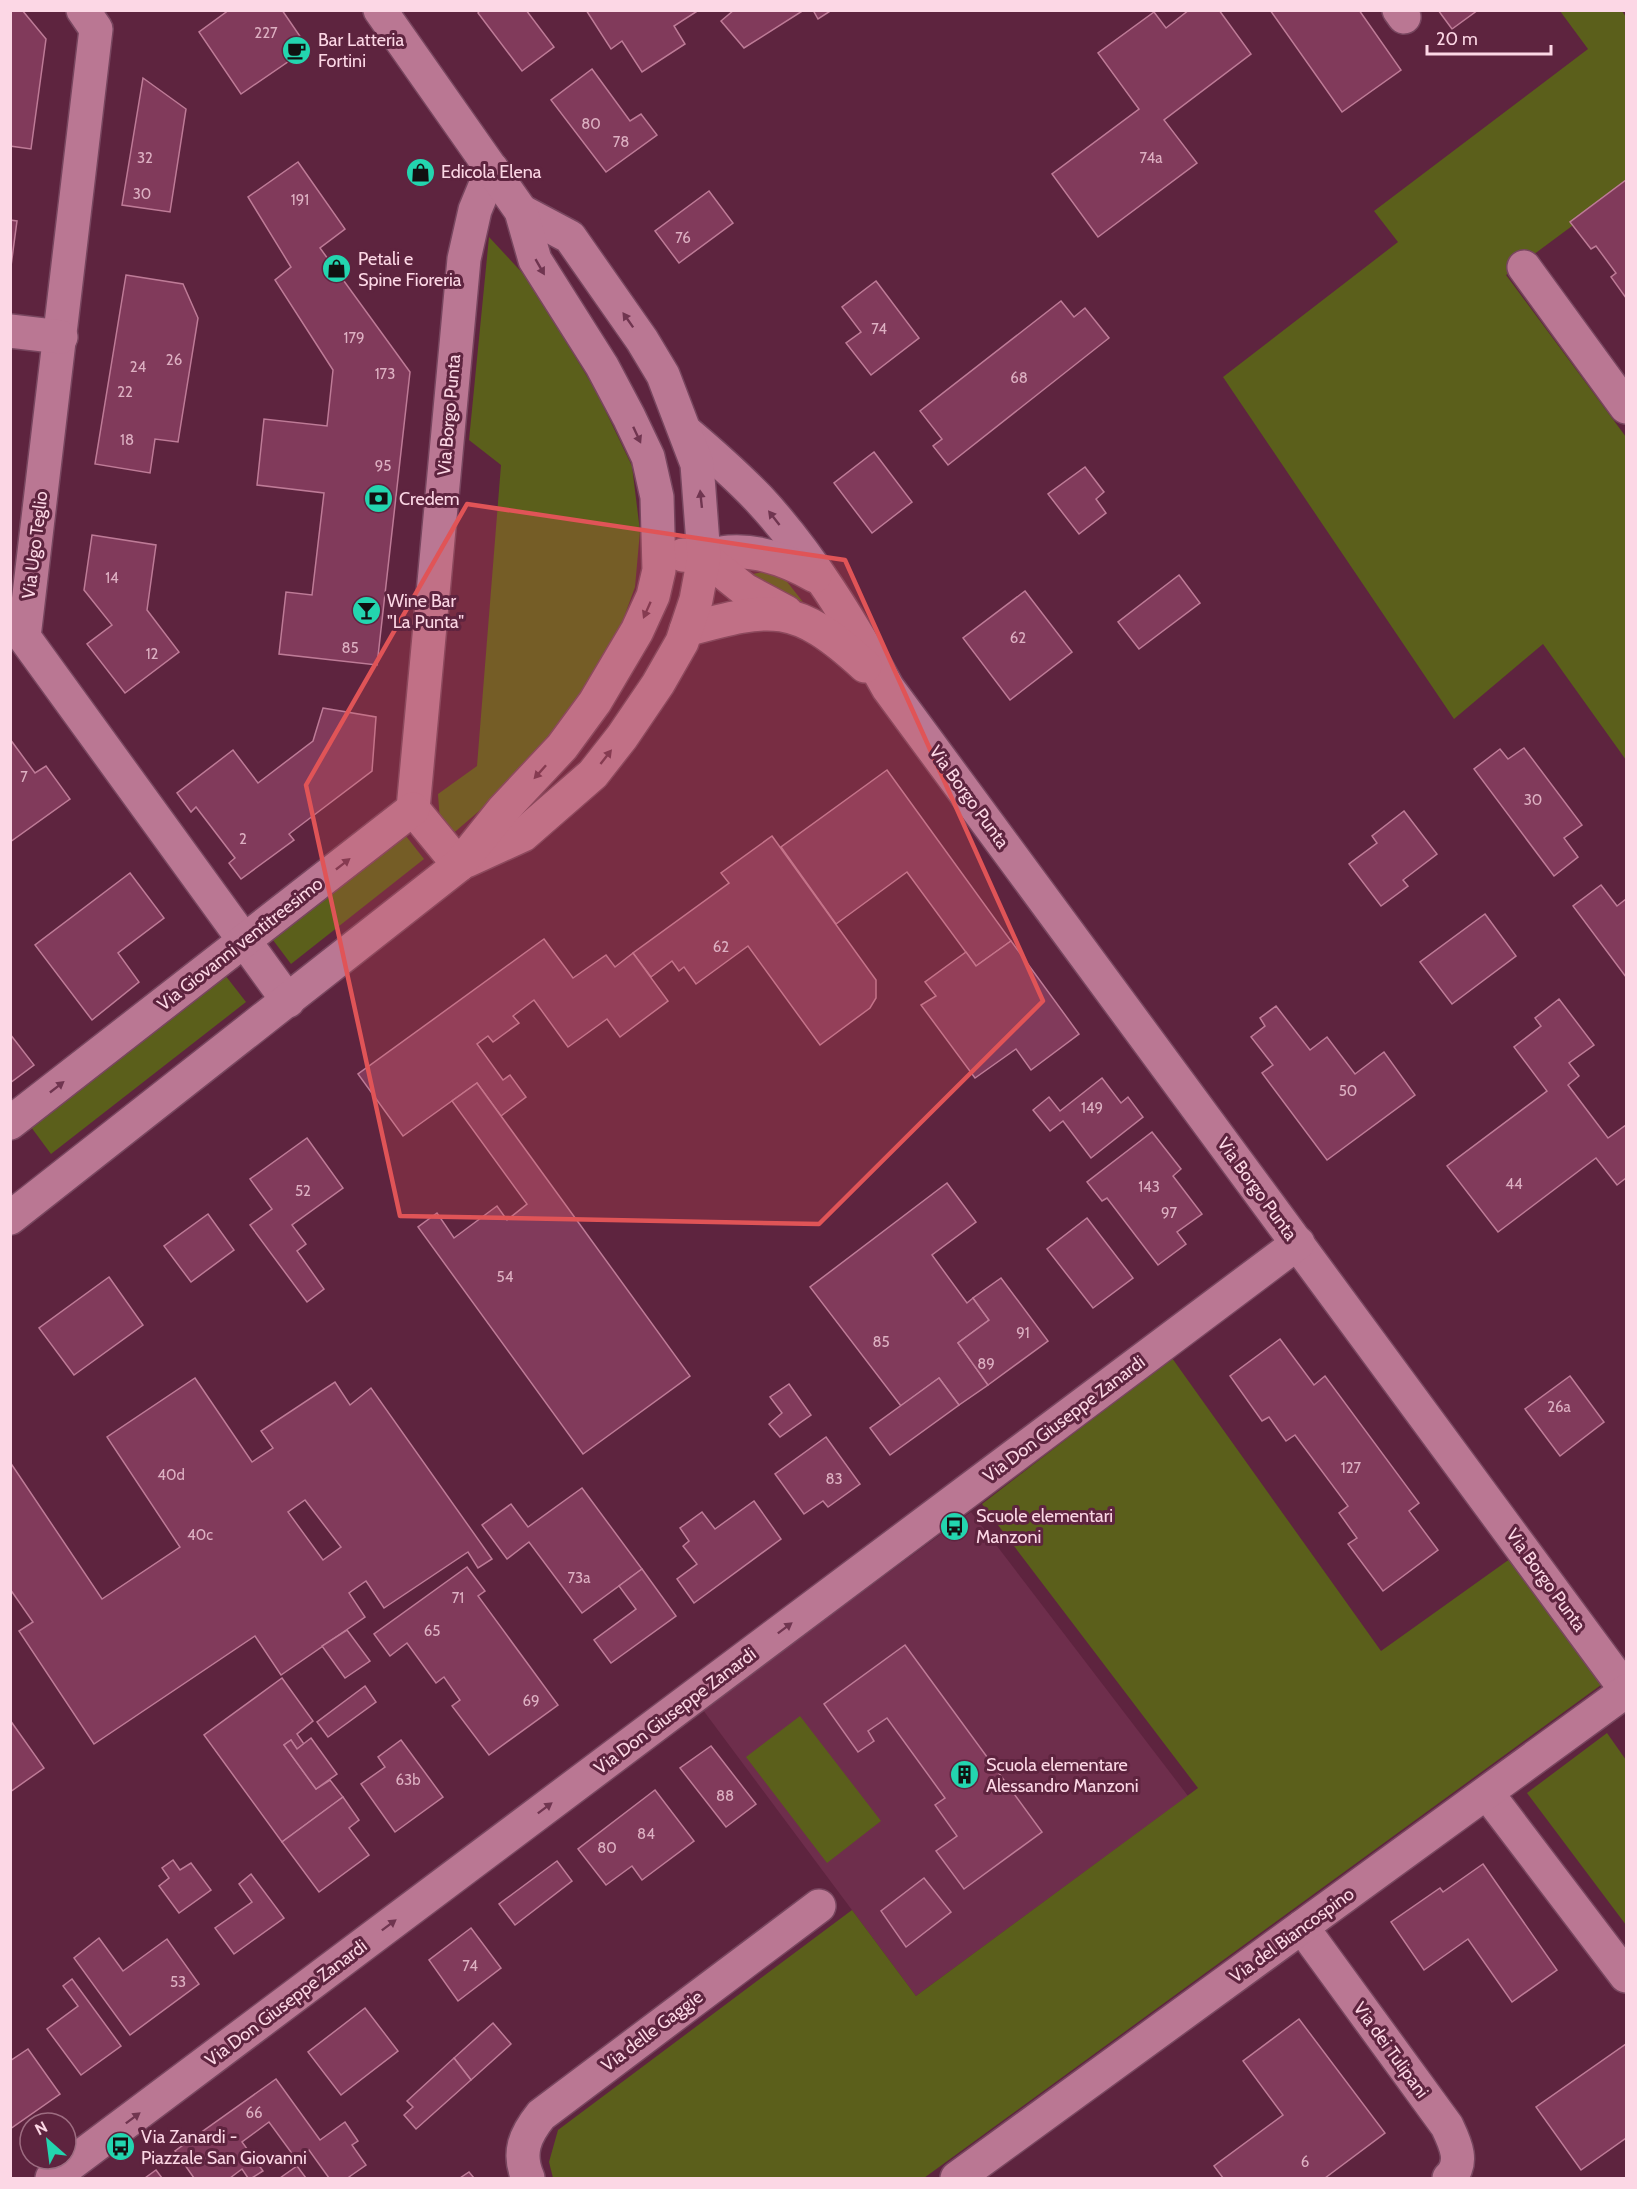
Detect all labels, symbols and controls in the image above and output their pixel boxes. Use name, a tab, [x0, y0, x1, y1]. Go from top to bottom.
scale bar	[1427, 18, 1552, 56]
house number: 227	[254, 24, 278, 42]
text: 20 m	[1436, 28, 1478, 50]
place label: Bar Latteria Fortini	[318, 29, 404, 72]
cafe icon: Bar Latteria Fortini	[281, 34, 313, 66]
house number: 80	[581, 115, 601, 133]
house number: 78	[613, 133, 629, 151]
house number: 32	[137, 149, 153, 167]
house number: 74a	[1140, 149, 1163, 167]
shop icon: Edicola Elena	[404, 156, 436, 188]
place label: Edicola Elena	[441, 161, 542, 183]
house number: 30	[133, 185, 151, 203]
house number: 191	[291, 191, 309, 209]
house number: 76	[675, 229, 691, 247]
place label: Petali e Spine Fioreria	[358, 248, 462, 291]
shop icon: Petali e Spine Fioreria	[321, 253, 353, 285]
one-way arrow	[534, 259, 545, 275]
one-way arrow	[622, 313, 634, 329]
house number: 74	[871, 320, 887, 338]
house number: 179	[344, 329, 364, 347]
house number: 26	[166, 351, 182, 369]
street label: Via Borgo Punta	[433, 353, 465, 477]
house number: 24	[130, 358, 147, 376]
house number: 173	[375, 365, 395, 383]
house number: 68	[1010, 369, 1028, 387]
house number: 22	[117, 383, 133, 401]
one-way arrow	[633, 426, 643, 444]
house number: 18	[120, 431, 134, 449]
house number: 95	[375, 457, 391, 475]
bank icon: Credem	[362, 483, 394, 515]
place label: Credem	[399, 488, 460, 510]
one-way arrow	[696, 489, 706, 508]
street label: Via Ugo Teglio	[17, 490, 53, 600]
one-way arrow	[768, 510, 780, 525]
house number: 14	[105, 569, 119, 587]
place label: Wine Bar "La Punta"	[387, 590, 464, 633]
bar icon: Wine Bar "La Punta"	[350, 595, 382, 627]
one-way arrow	[641, 601, 651, 619]
house number: 62	[1010, 629, 1026, 647]
house number: 85	[341, 639, 359, 657]
house number: 12	[146, 645, 159, 663]
street label: Via Borgo Punta	[924, 741, 1014, 853]
one-way arrow	[599, 749, 612, 765]
one-way arrow	[534, 764, 547, 779]
house number: 7	[20, 768, 28, 786]
house number: 30	[1524, 791, 1542, 809]
house number: 2	[239, 830, 247, 848]
one-way arrow	[335, 858, 351, 870]
street label: Via Giovanni ventitreesimo	[153, 873, 327, 1015]
house number: 62	[713, 938, 729, 956]
one-way arrow	[49, 1082, 64, 1094]
house number: 50	[1339, 1082, 1357, 1100]
house number: 149	[1081, 1099, 1103, 1117]
street label: Via Borgo Punta	[1212, 1133, 1302, 1245]
house number: 44	[1505, 1175, 1523, 1193]
house number: 143	[1138, 1178, 1160, 1196]
house number: 52	[295, 1182, 311, 1200]
house number: 97	[1161, 1204, 1177, 1222]
house number: 54	[497, 1268, 514, 1286]
house number: 91	[1016, 1324, 1030, 1342]
house number: 85	[872, 1333, 890, 1351]
street label: Via Don Giuseppe Zanardi	[979, 1351, 1149, 1487]
house number: 89	[977, 1355, 995, 1373]
house number: 26a	[1547, 1398, 1572, 1416]
house number: 127	[1341, 1459, 1362, 1477]
house number: 40d	[157, 1466, 185, 1484]
house number: 83	[825, 1470, 843, 1488]
place label: Scuole elementari Manzoni	[976, 1505, 1113, 1548]
bus stop icon: Scuole elementari Manzoni	[939, 1510, 971, 1542]
street label: Via Borgo Punta	[1501, 1524, 1591, 1636]
house number: 40c	[187, 1526, 213, 1544]
house number: 73a	[568, 1569, 591, 1587]
house number: 71	[452, 1589, 464, 1607]
house number: 65	[424, 1622, 440, 1640]
one-way arrow	[777, 1622, 793, 1634]
street label: Via Don Giuseppe Zanardi	[590, 1643, 760, 1779]
house number: 69	[522, 1692, 540, 1710]
place label: Scuola elementare Alessandro Manzoni	[986, 1754, 1139, 1797]
building icon: Scuola elementare Alessandro Manzoni	[949, 1759, 981, 1791]
house number: 63b	[396, 1771, 420, 1789]
house number: 88	[716, 1787, 734, 1805]
one-way arrow	[538, 1803, 553, 1815]
house number: 84	[637, 1825, 655, 1843]
house number: 80	[597, 1839, 617, 1857]
street label: Via del Biancospino	[1226, 1883, 1358, 1987]
one-way arrow	[382, 1920, 397, 1932]
street label: Via Don Giuseppe Zanardi	[201, 1935, 371, 2071]
house number: 74	[462, 1957, 478, 1975]
house number: 53	[170, 1973, 186, 1991]
street label: Via delle Gaggie	[597, 1986, 707, 2076]
street label: Via dei Tulipani	[1349, 1998, 1433, 2102]
house number: 66	[245, 2104, 263, 2122]
north arrow	[18, 2111, 78, 2171]
one-way arrow	[124, 2112, 140, 2124]
text: N	[32, 2117, 51, 2139]
place label: Via Zanardi - Piazzale San Giovanni	[141, 2126, 307, 2169]
bus stop icon: Via Zanardi - Piazzale San Giovanni	[104, 2131, 136, 2163]
house number: 6	[1301, 2153, 1309, 2171]

